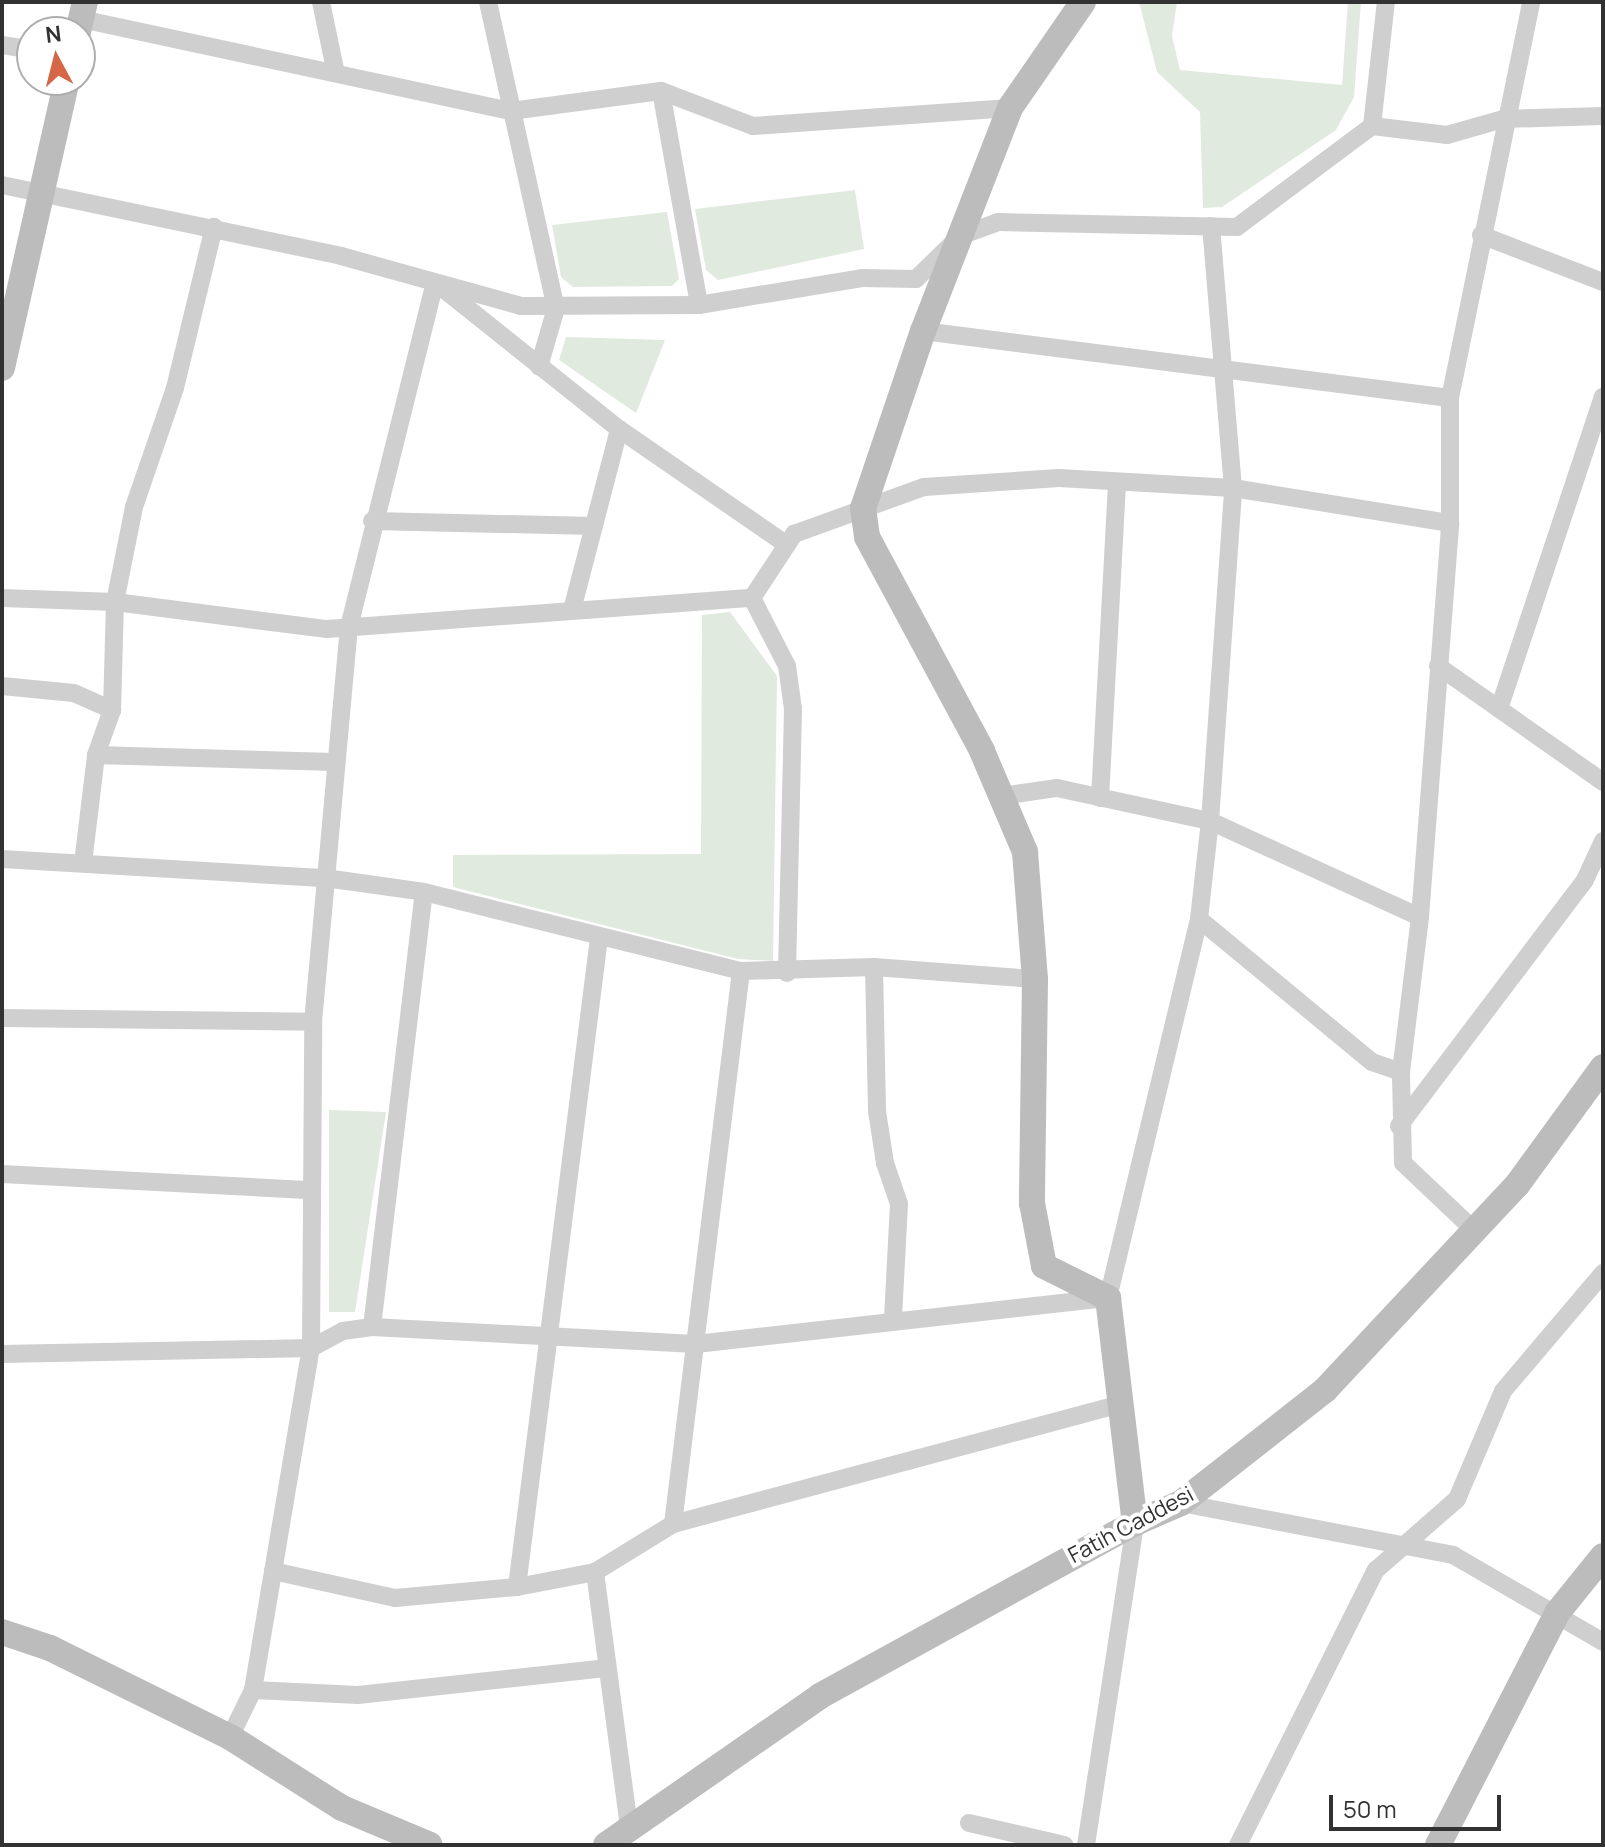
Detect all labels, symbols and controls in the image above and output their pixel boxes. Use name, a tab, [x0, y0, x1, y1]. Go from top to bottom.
north arrow	[16, 16, 96, 96]
text: N	[44, 18, 63, 50]
street label: Fatih Caddesi	[1064, 1481, 1198, 1569]
scale bar	[1333, 1779, 1505, 1829]
text: 50 m	[1343, 1792, 1397, 1825]

